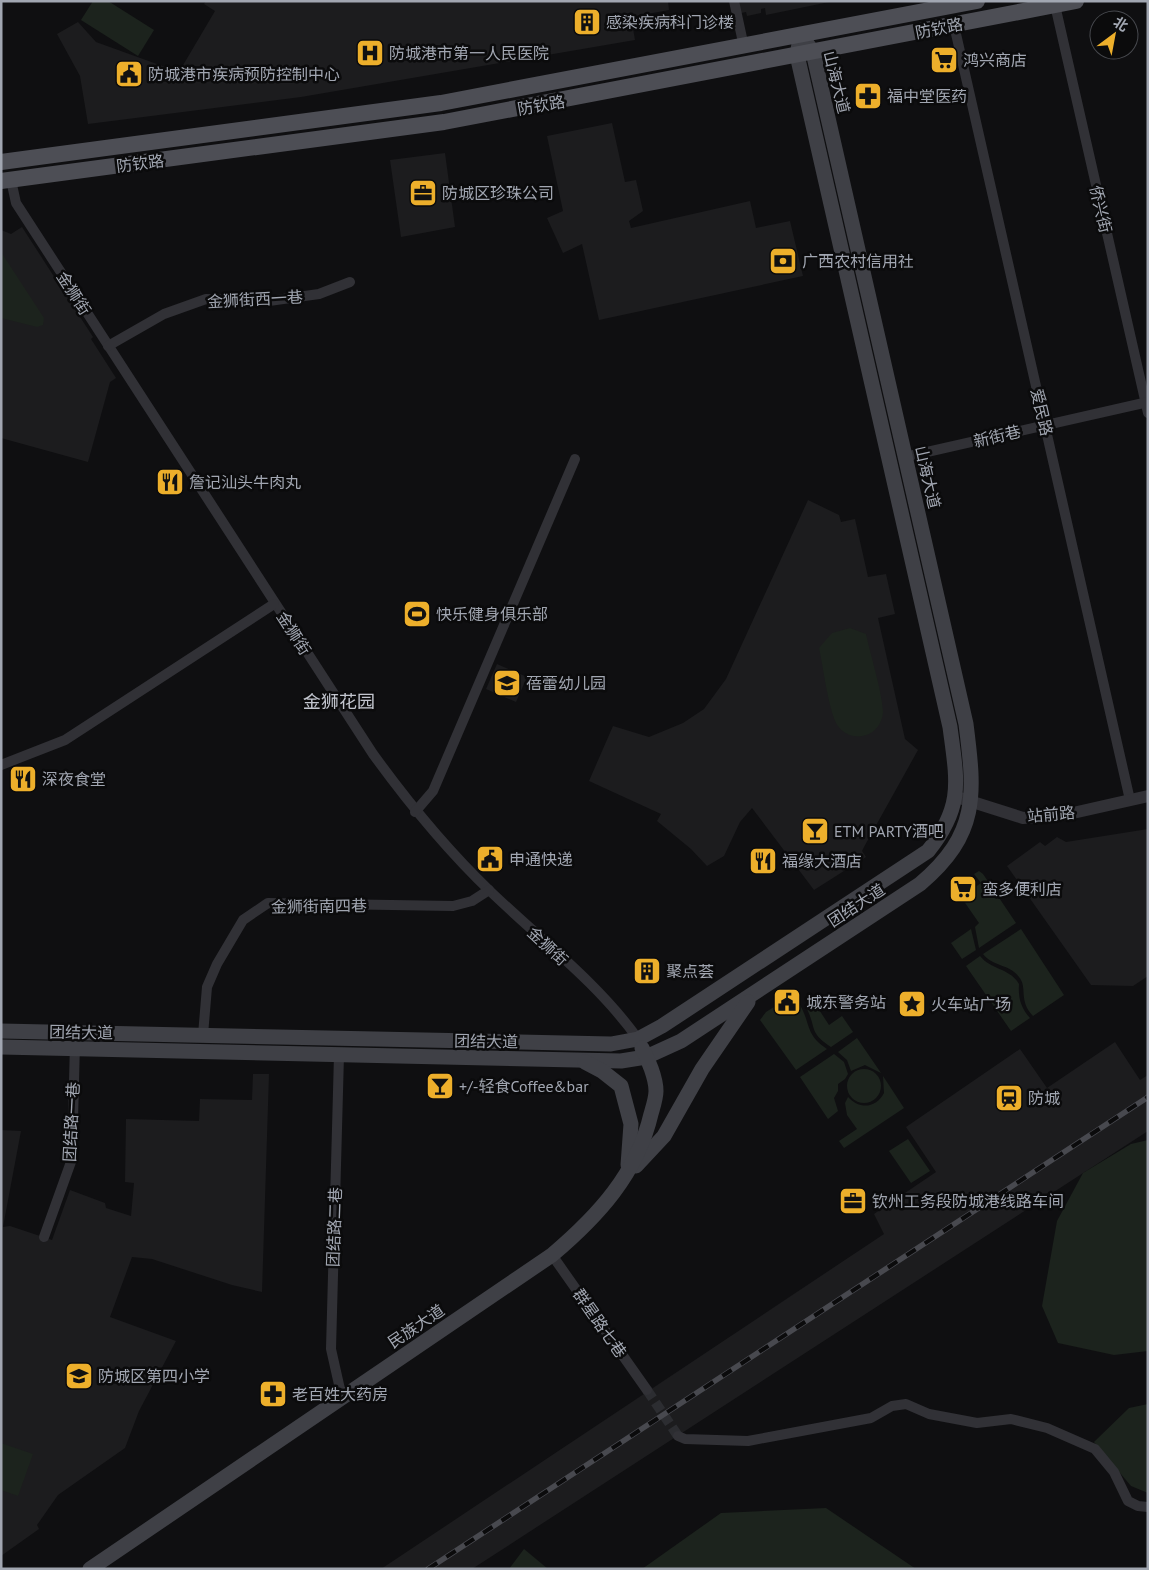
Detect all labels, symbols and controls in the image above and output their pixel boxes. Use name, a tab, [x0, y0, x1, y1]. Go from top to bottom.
building icon: 感染疾病科门诊楼	[572, 7, 602, 37]
north arrow	[1089, 10, 1139, 60]
place label: 感染疾病科门诊楼	[606, 12, 734, 32]
text: 北	[1110, 13, 1132, 35]
street label: 防钦路	[914, 14, 964, 42]
hospital icon: 防城港市第一人民医院	[355, 38, 385, 68]
place label: 防城港市第一人民医院	[389, 43, 549, 63]
supermarket icon: 鸿兴商店	[929, 45, 959, 75]
street label: 山海大道	[820, 49, 854, 115]
place label: 鸿兴商店	[963, 50, 1027, 70]
public building icon: 防城港市疾病预防控制中心	[114, 59, 144, 89]
place label: 防城港市疾病预防控制中心	[148, 64, 340, 84]
pharmacy icon: 福中堂医药	[853, 81, 883, 111]
place label: 福中堂医药	[887, 86, 967, 106]
street label: 防钦路	[516, 91, 566, 119]
street label: 防钦路	[115, 150, 165, 176]
office icon: 防城区珍珠公司	[408, 178, 438, 208]
place label: 防城区珍珠公司	[442, 183, 554, 203]
street label: 侨兴街	[1086, 183, 1116, 235]
bank icon: 广西农村信用社	[768, 246, 798, 276]
place label: 广西农村信用社	[802, 251, 914, 271]
street label: 金狮街	[53, 267, 95, 319]
street label: 金狮街西一巷	[207, 287, 303, 311]
street label: 爱民路	[1027, 386, 1057, 438]
street label: 新街巷	[971, 421, 1023, 451]
street label: 山海大道	[911, 444, 945, 510]
restaurant icon: 詹记汕头牛肉丸	[155, 467, 185, 497]
place label: 詹记汕头牛肉丸	[189, 472, 301, 492]
sports icon: 快乐健身俱乐部	[402, 599, 432, 629]
place label: 快乐健身俱乐部	[436, 604, 548, 624]
street label: 金狮街	[273, 607, 315, 659]
school or university icon: 蓓蕾幼儿园	[492, 668, 522, 698]
place label: 蓓蕾幼儿园	[526, 673, 606, 693]
district label: 金狮花园	[303, 690, 375, 713]
restaurant icon: 深夜食堂	[8, 764, 38, 794]
place label: 深夜食堂	[42, 769, 106, 789]
street label: 站前路	[1026, 802, 1076, 826]
bar icon: ETM PARTY酒吧	[800, 816, 830, 846]
place label: ETM PARTY酒吧	[834, 821, 944, 841]
public building icon: 申通快递	[475, 844, 505, 874]
restaurant icon: 福缘大酒店	[748, 846, 778, 876]
place label: 申通快递	[509, 849, 573, 869]
place label: 福缘大酒店	[782, 851, 862, 871]
supermarket icon: 蛮多便利店	[948, 874, 978, 904]
street label: 团结大道	[824, 879, 888, 931]
place label: 蛮多便利店	[982, 879, 1062, 899]
street label: 金狮街南四巷	[271, 895, 367, 917]
street label: 金狮街	[524, 922, 572, 970]
building icon: 聚点荟	[632, 956, 662, 986]
place label: 聚点荟	[666, 961, 714, 981]
public building icon: 城东警务站	[772, 987, 802, 1017]
place icon: 火车站广场	[897, 989, 927, 1019]
place label: 城东警务站	[806, 992, 886, 1012]
place label: 火车站广场	[931, 994, 1011, 1014]
street label: 团结大道	[49, 1021, 113, 1043]
street label: 团结大道	[454, 1030, 518, 1052]
bar icon: +/-轻食Coffee&bar	[425, 1071, 455, 1101]
place label: +/-轻食Coffee&bar	[459, 1076, 589, 1096]
street label: 团结路一巷	[59, 1082, 83, 1162]
station icon: 防城	[994, 1083, 1024, 1113]
place label: 防城	[1028, 1088, 1060, 1108]
office icon: 钦州工务段防城港线路车间	[838, 1186, 868, 1216]
street label: 团结路二巷	[323, 1187, 345, 1267]
place label: 钦州工务段防城港线路车间	[872, 1191, 1064, 1211]
street label: 群星路七巷	[569, 1284, 631, 1362]
street label: 民族大道	[384, 1300, 448, 1352]
school or university icon: 防城区第四小学	[64, 1361, 94, 1391]
place label: 防城区第四小学	[98, 1366, 210, 1386]
pharmacy icon: 老百姓大药房	[258, 1379, 288, 1409]
place label: 老百姓大药房	[292, 1384, 388, 1404]

